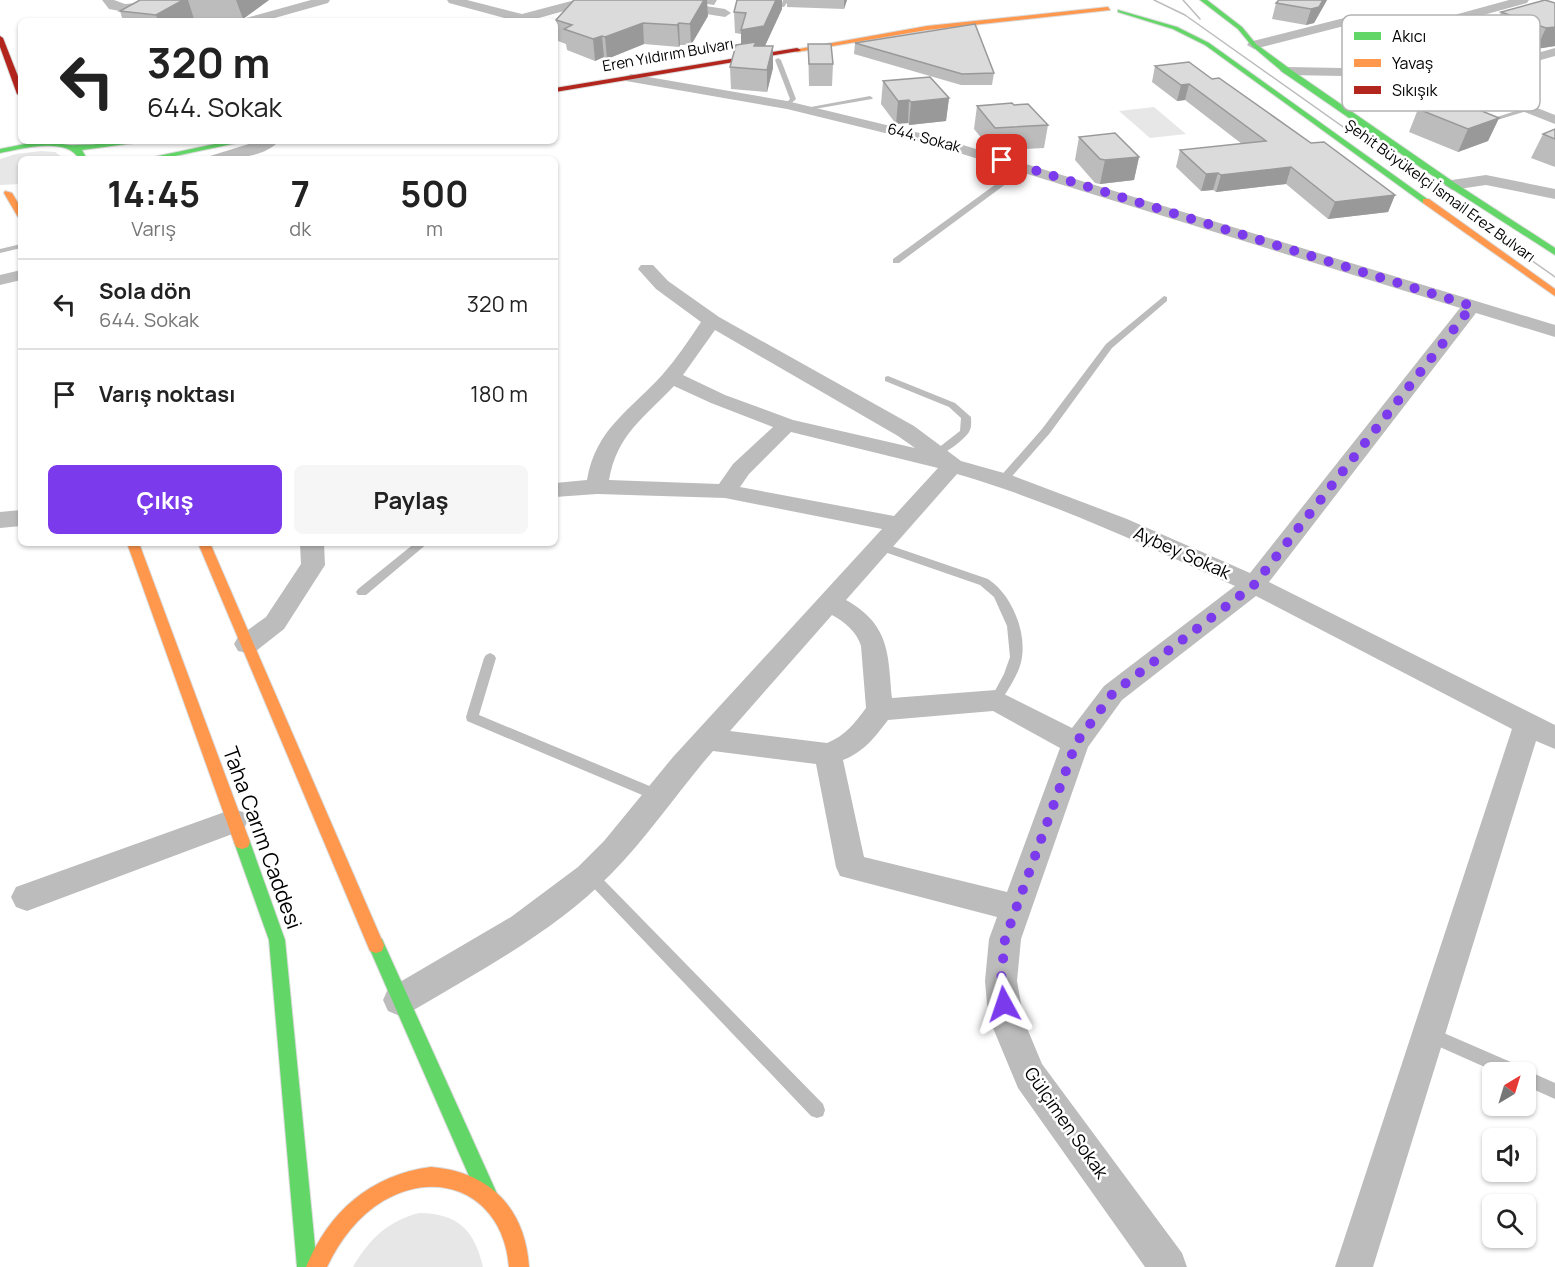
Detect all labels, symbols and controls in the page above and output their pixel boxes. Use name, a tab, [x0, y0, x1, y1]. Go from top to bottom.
legend	[1342, 15, 1540, 111]
text: Akıcı	[1392, 25, 1426, 47]
text: 320 m	[147, 33, 270, 91]
street label: Eren Yıldırım Bulvarı	[601, 33, 735, 76]
icon: left	[48, 42, 126, 120]
text: Yavaş	[1392, 52, 1433, 74]
text: Sıkışık	[1392, 79, 1438, 101]
text: 644. Sokak	[147, 88, 282, 125]
street label: Şehit Büyükelçi İsmail Erez Bulvarı	[1341, 114, 1540, 267]
street label: 644. Sokak	[885, 118, 964, 158]
pin	[976, 134, 1027, 185]
icon: arrive	[985, 143, 1018, 176]
text: 14:45	[107, 169, 200, 218]
text: 7	[291, 169, 310, 218]
text: 500	[400, 169, 469, 218]
text: Varış	[131, 215, 176, 242]
text: dk	[289, 215, 311, 242]
text: m	[426, 215, 443, 242]
text: Sola dön	[99, 276, 191, 306]
icon: left	[48, 288, 81, 321]
text: 320 m	[467, 289, 528, 319]
text: 644. Sokak	[99, 306, 199, 333]
icon: arrive	[48, 378, 81, 411]
text: Varış noktası	[99, 379, 235, 409]
text: 180 m	[470, 379, 528, 409]
button: Çıkış	[48, 465, 282, 534]
button: Paylaş	[294, 465, 528, 534]
street label: Aybey Sokak	[1130, 520, 1236, 585]
street label: Taha Carım Caddesi	[217, 743, 309, 933]
position arrow	[972, 972, 1036, 1036]
street label: Gülçimen Sokak	[1019, 1062, 1115, 1184]
north arrow	[1482, 1062, 1536, 1116]
map controls	[1482, 1062, 1536, 1248]
button: sound	[1482, 1128, 1536, 1182]
button: search	[1482, 1194, 1536, 1248]

